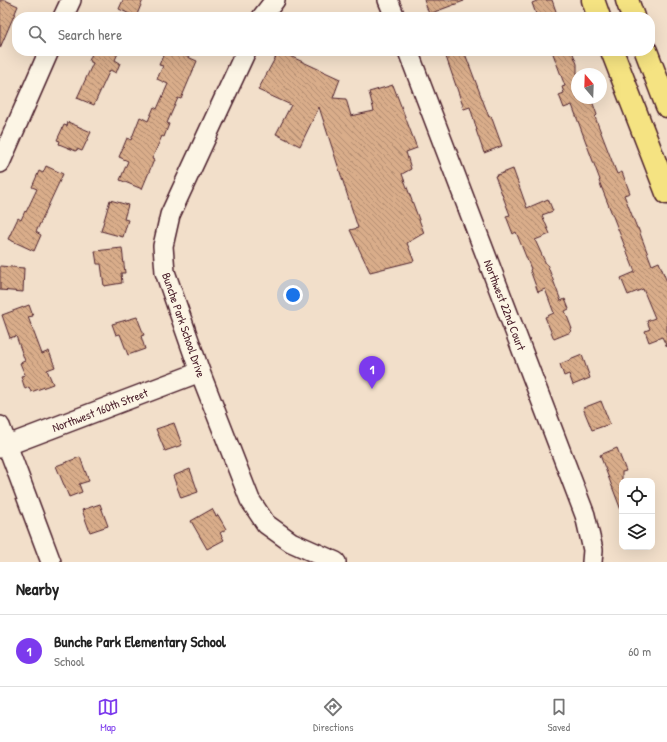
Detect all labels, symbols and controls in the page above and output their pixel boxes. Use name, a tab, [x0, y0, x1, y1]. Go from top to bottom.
search box	[12, 12, 655, 56]
icon: search	[26, 23, 48, 45]
text: Search here	[58, 24, 122, 45]
north arrow	[571, 68, 607, 104]
street label: Northwest 22nd Court	[480, 257, 530, 354]
street label: Bunche Park School Drive	[158, 270, 210, 380]
your location	[283, 285, 303, 305]
pin: 1	[359, 356, 385, 389]
street label: Northwest 160th Street	[50, 384, 151, 436]
map controls	[619, 478, 655, 550]
button: locate	[619, 478, 655, 514]
button: layers	[619, 514, 655, 550]
text: Nearby	[16, 577, 59, 600]
text: Bunche Park Elementary School	[54, 631, 226, 652]
text: 1	[27, 642, 31, 660]
text: 60 m	[628, 642, 651, 660]
text: School	[54, 652, 84, 670]
tab: Map	[97, 696, 119, 734]
tab: Directions	[313, 696, 354, 734]
tab: Saved	[548, 696, 570, 734]

